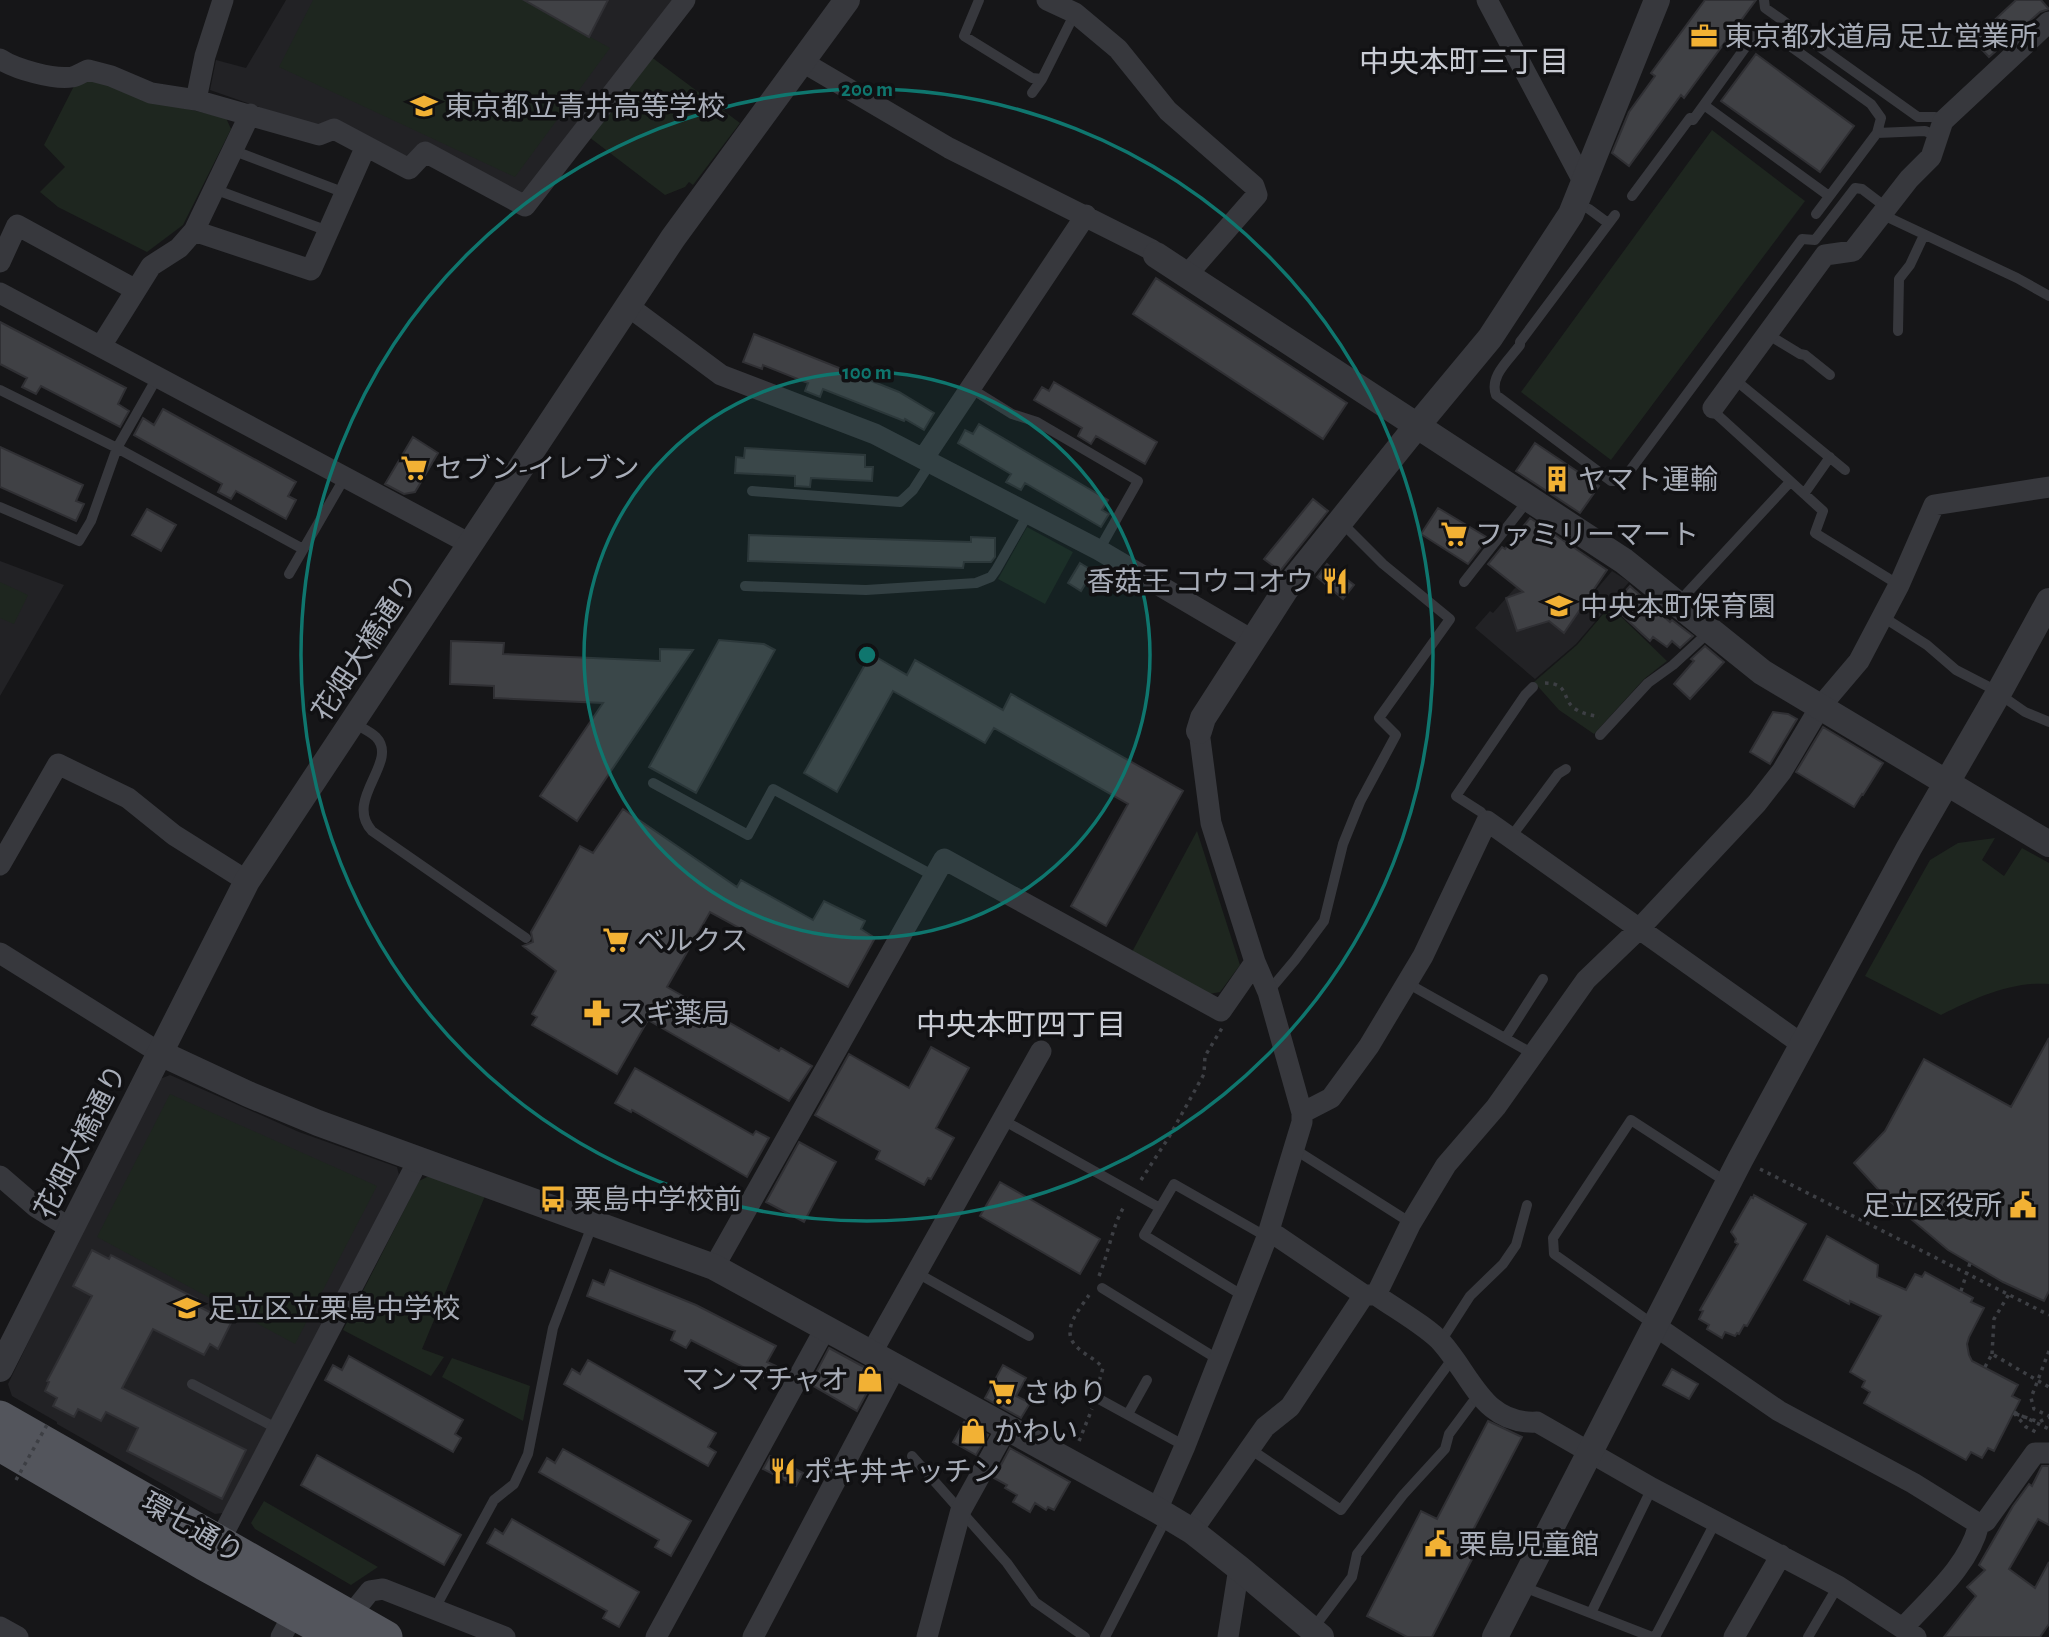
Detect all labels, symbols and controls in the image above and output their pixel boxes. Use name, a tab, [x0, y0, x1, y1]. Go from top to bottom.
office icon: 東京都水道局 足立営業所	[1689, 21, 1719, 51]
place label: 東京都水道局 足立営業所	[1725, 22, 2038, 52]
district label: 中央本町三丁目	[1359, 46, 1569, 78]
text: 200 m	[841, 79, 893, 100]
school or university icon: 東京都立青井高等学校	[409, 91, 439, 121]
place label: 東京都立青井高等学校	[445, 92, 725, 122]
text: 100 m	[842, 362, 892, 383]
supermarket icon: セブン-イレブン	[399, 453, 429, 483]
place label: セブン-イレブン	[435, 454, 640, 484]
building icon: ヤマト運輸	[1542, 464, 1572, 494]
place label: ヤマト運輸	[1578, 465, 1718, 495]
supermarket icon: ファミリーマート	[1439, 519, 1469, 549]
place label: ファミリーマート	[1475, 522, 1699, 550]
restaurant icon: 香菇王 コウコオウ	[1320, 566, 1350, 596]
place label: 香菇王 コウコオウ	[1086, 567, 1314, 597]
street label: 花畑大橋通り	[307, 569, 423, 726]
school or university icon: 中央本町保育園	[1544, 591, 1574, 621]
place label: 中央本町保育園	[1580, 592, 1776, 622]
centre of rings	[855, 643, 879, 667]
supermarket icon: ベルクス	[601, 925, 631, 955]
place label: ベルクス	[637, 927, 748, 956]
pharmacy icon: スギ薬局	[582, 998, 612, 1028]
place label: スギ薬局	[618, 999, 730, 1029]
district label: 中央本町四丁目	[916, 1009, 1126, 1041]
street label: 花畑大橋通り	[29, 1060, 132, 1223]
bus stop icon: 栗島中学校前	[538, 1184, 568, 1214]
place label: 栗島中学校前	[574, 1185, 742, 1215]
public building icon: 足立区役所	[2008, 1190, 2038, 1220]
place label: 足立区役所	[1862, 1191, 2002, 1221]
school or university icon: 足立区立栗島中学校	[172, 1293, 202, 1323]
place label: 足立区立栗島中学校	[208, 1294, 460, 1324]
shop icon: マンマチャオ	[855, 1364, 885, 1394]
place label: マンマチャオ	[681, 1367, 849, 1395]
supermarket icon: さゆり	[987, 1377, 1017, 1407]
place label: さゆり	[1023, 1379, 1107, 1408]
shop icon: かわい	[958, 1416, 988, 1446]
place label: かわい	[994, 1418, 1078, 1447]
restaurant icon: ポキ丼キッチン	[768, 1456, 798, 1486]
place label: ポキ丼キッチン	[804, 1457, 1000, 1487]
street label: 環七通り	[136, 1487, 249, 1569]
public building icon: 栗島児童館	[1423, 1529, 1453, 1559]
place label: 栗島児童館	[1459, 1530, 1599, 1560]

